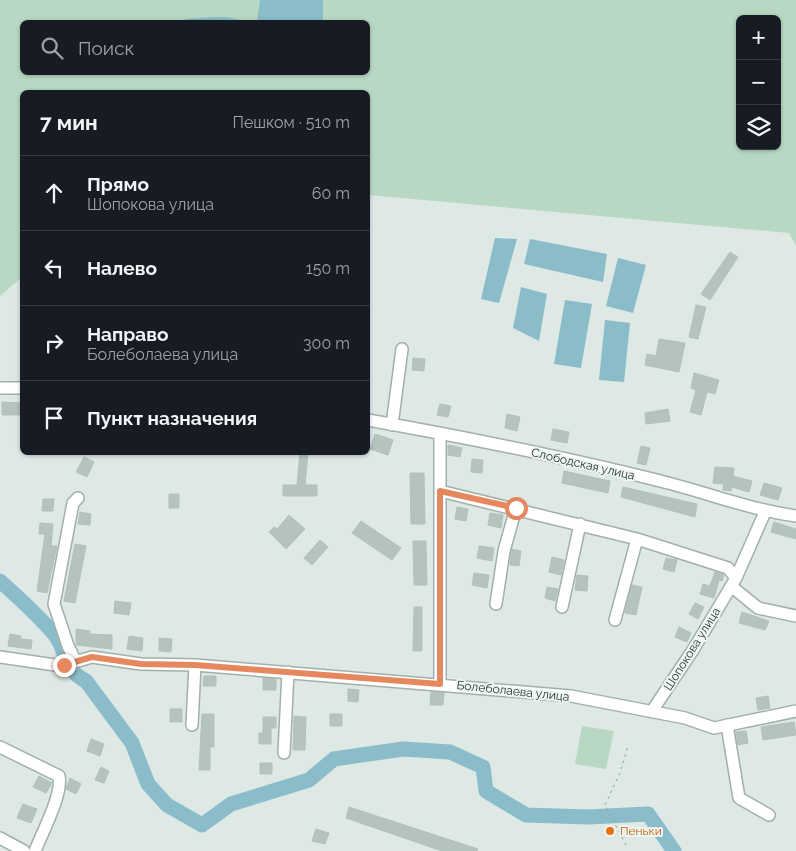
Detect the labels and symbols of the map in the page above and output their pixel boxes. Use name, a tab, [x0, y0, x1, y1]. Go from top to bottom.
street label: Слободская улица	[530, 445, 636, 483]
route start	[505, 497, 528, 520]
street label: Шопокова улица	[661, 605, 723, 693]
route end	[53, 654, 76, 677]
street label: Болеболаева улица	[456, 678, 570, 704]
place label: Пеньки	[620, 824, 662, 838]
marker: Пеньки	[604, 825, 616, 837]

